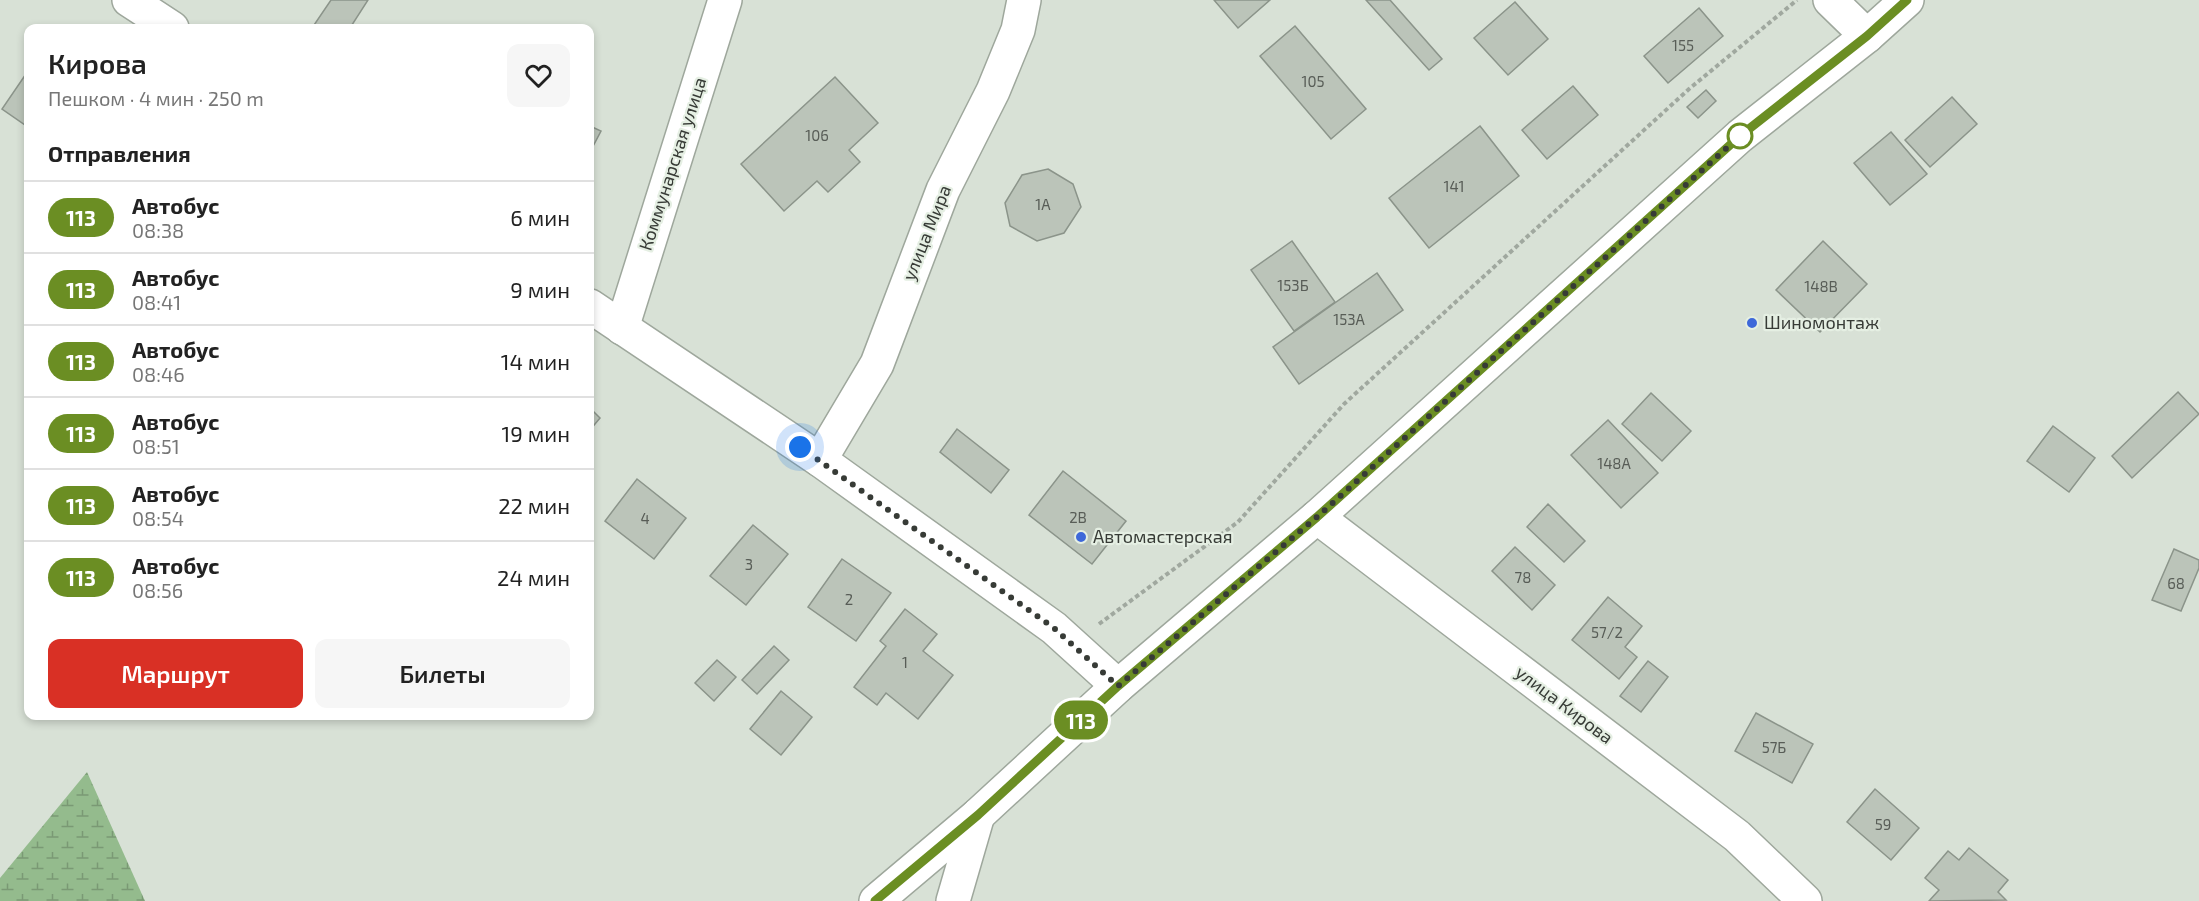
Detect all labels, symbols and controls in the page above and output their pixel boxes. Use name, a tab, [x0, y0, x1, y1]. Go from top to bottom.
house number: 155	[1672, 36, 1694, 54]
button: heart	[507, 44, 570, 107]
text: Кирова	[48, 46, 147, 80]
house number: 105	[1301, 72, 1325, 90]
street label: Коммунарская улица	[634, 74, 710, 253]
text: Пешком · 4 мин · 250 m	[48, 86, 264, 110]
unlabelled marker	[1727, 123, 1753, 149]
house number: 106	[805, 126, 829, 144]
text: Отправления	[48, 140, 191, 166]
house number: 141	[1443, 177, 1465, 195]
street label: улица Мира	[897, 182, 955, 284]
text: Автобус	[132, 192, 220, 218]
house number: 1А	[1035, 195, 1051, 213]
text: 6 мин	[510, 204, 570, 230]
text: 113	[66, 205, 96, 230]
text: 08:38	[132, 218, 184, 242]
text: Автобус	[132, 264, 220, 290]
text: 9 мин	[510, 276, 570, 302]
house number: 153Б	[1277, 276, 1309, 294]
text: 113	[66, 277, 96, 302]
house number: 148В	[1804, 277, 1838, 295]
text: 08:41	[132, 290, 181, 314]
house number: 153А	[1333, 310, 1366, 328]
place label: Шиномонтаж	[1764, 311, 1879, 333]
marker: Шиномонтаж	[1745, 316, 1759, 330]
text: Автобус	[132, 336, 220, 362]
text: 14 мин	[501, 348, 570, 374]
text: 113	[66, 349, 96, 374]
text: 08:46	[132, 362, 185, 386]
text: Автобус	[132, 408, 220, 434]
text: 19 мин	[502, 420, 570, 446]
text: 113	[66, 421, 96, 446]
your location	[785, 432, 815, 462]
text: 08:51	[132, 434, 180, 458]
house number: 148А	[1597, 454, 1631, 472]
text: Автобус	[132, 480, 220, 506]
text: 22 мин	[498, 492, 570, 518]
text: 113	[66, 493, 96, 518]
text: 08:54	[132, 506, 184, 530]
house number: 2В	[1069, 508, 1087, 526]
house number: 4	[640, 509, 650, 527]
place label: Автомастерская	[1093, 525, 1232, 547]
marker: Автомастерская	[1074, 530, 1088, 544]
text: Автобус	[132, 552, 220, 578]
house number: 3	[745, 555, 753, 573]
text: 24 мин	[497, 564, 570, 590]
text: 113	[66, 565, 96, 590]
house number: 78	[1515, 568, 1531, 586]
house number: 68	[2167, 574, 2185, 592]
text: 08:56	[132, 578, 183, 602]
house number: 2	[845, 590, 853, 608]
house number: 57/2	[1591, 623, 1623, 641]
button: Маршрут	[48, 639, 303, 708]
button: Билеты	[315, 639, 570, 708]
house number: 1	[902, 653, 908, 671]
street label: улица Кирова	[1512, 660, 1618, 748]
line badge: 113	[1046, 700, 1116, 740]
text: 113	[1066, 708, 1096, 733]
house number: 57Б	[1762, 738, 1786, 756]
house number: 59	[1875, 815, 1891, 833]

